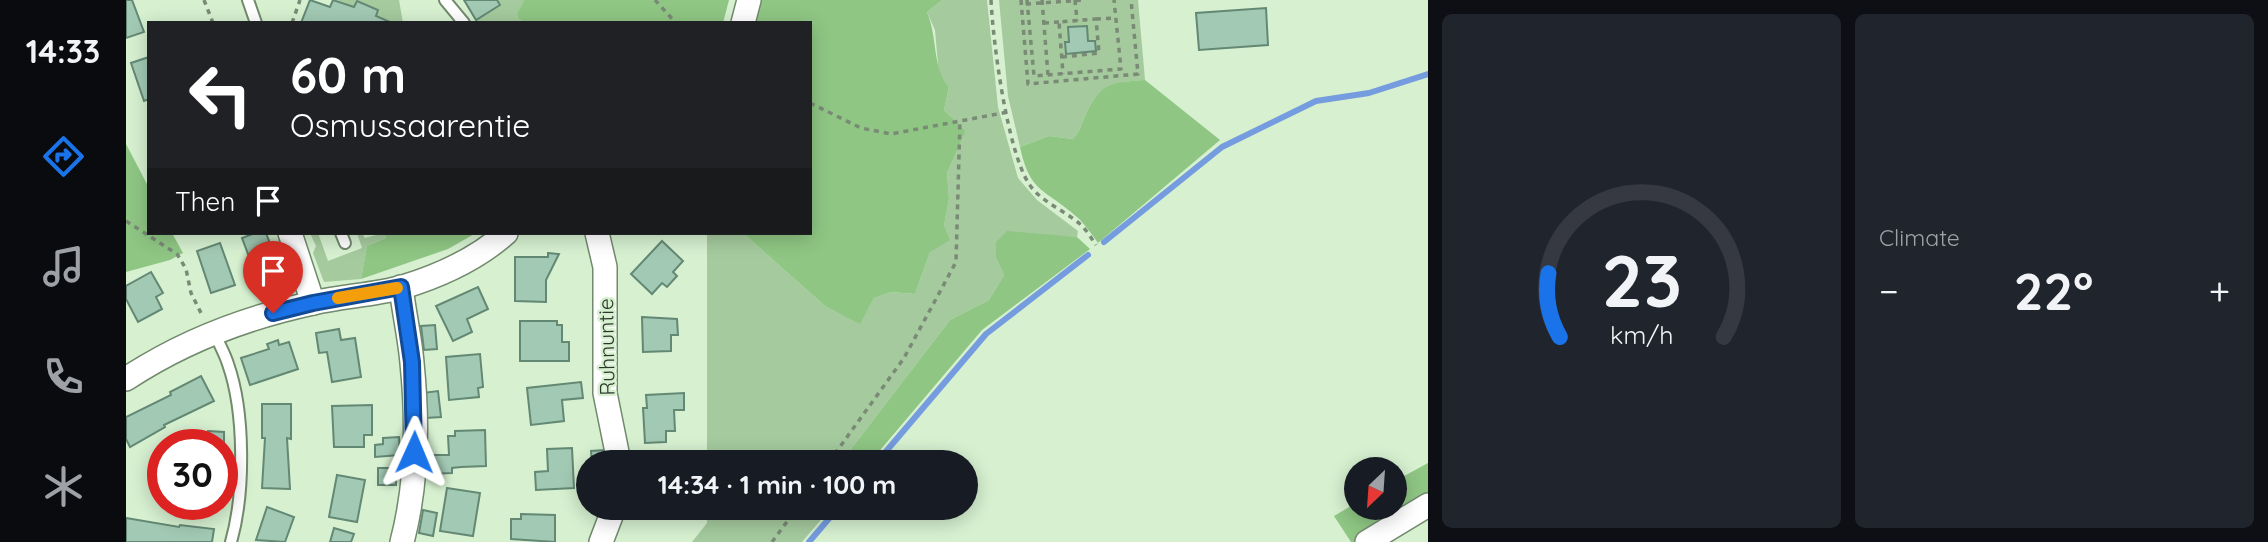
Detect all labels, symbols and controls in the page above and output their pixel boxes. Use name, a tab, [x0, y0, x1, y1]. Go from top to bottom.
text: 14:33	[26, 31, 100, 71]
text: 60 m	[290, 44, 406, 105]
icon: left	[175, 49, 266, 140]
text: Osmussaarentie	[290, 105, 530, 145]
icon: directions	[39, 132, 88, 181]
icon: arrive	[249, 182, 287, 220]
text: Then	[175, 185, 235, 218]
text: Climate	[1879, 223, 1960, 252]
text: 23	[1601, 234, 1682, 325]
pin	[243, 241, 303, 313]
icon: music	[39, 242, 88, 291]
icon: arrive	[254, 252, 292, 290]
text: 22°	[2014, 258, 2093, 323]
text: −	[1879, 267, 1899, 315]
text: +	[2209, 267, 2230, 315]
street label: Ruhnuntie	[592, 298, 620, 396]
text: km/h	[1610, 319, 1673, 350]
icon: phone	[39, 352, 88, 401]
position arrow	[377, 415, 451, 489]
speed limit sign: 30	[147, 429, 238, 520]
north arrow	[1344, 457, 1407, 520]
map controls	[1344, 457, 1407, 520]
icon: climate	[39, 462, 88, 511]
text: 14:34 · 1 min · 100 m	[658, 468, 896, 501]

